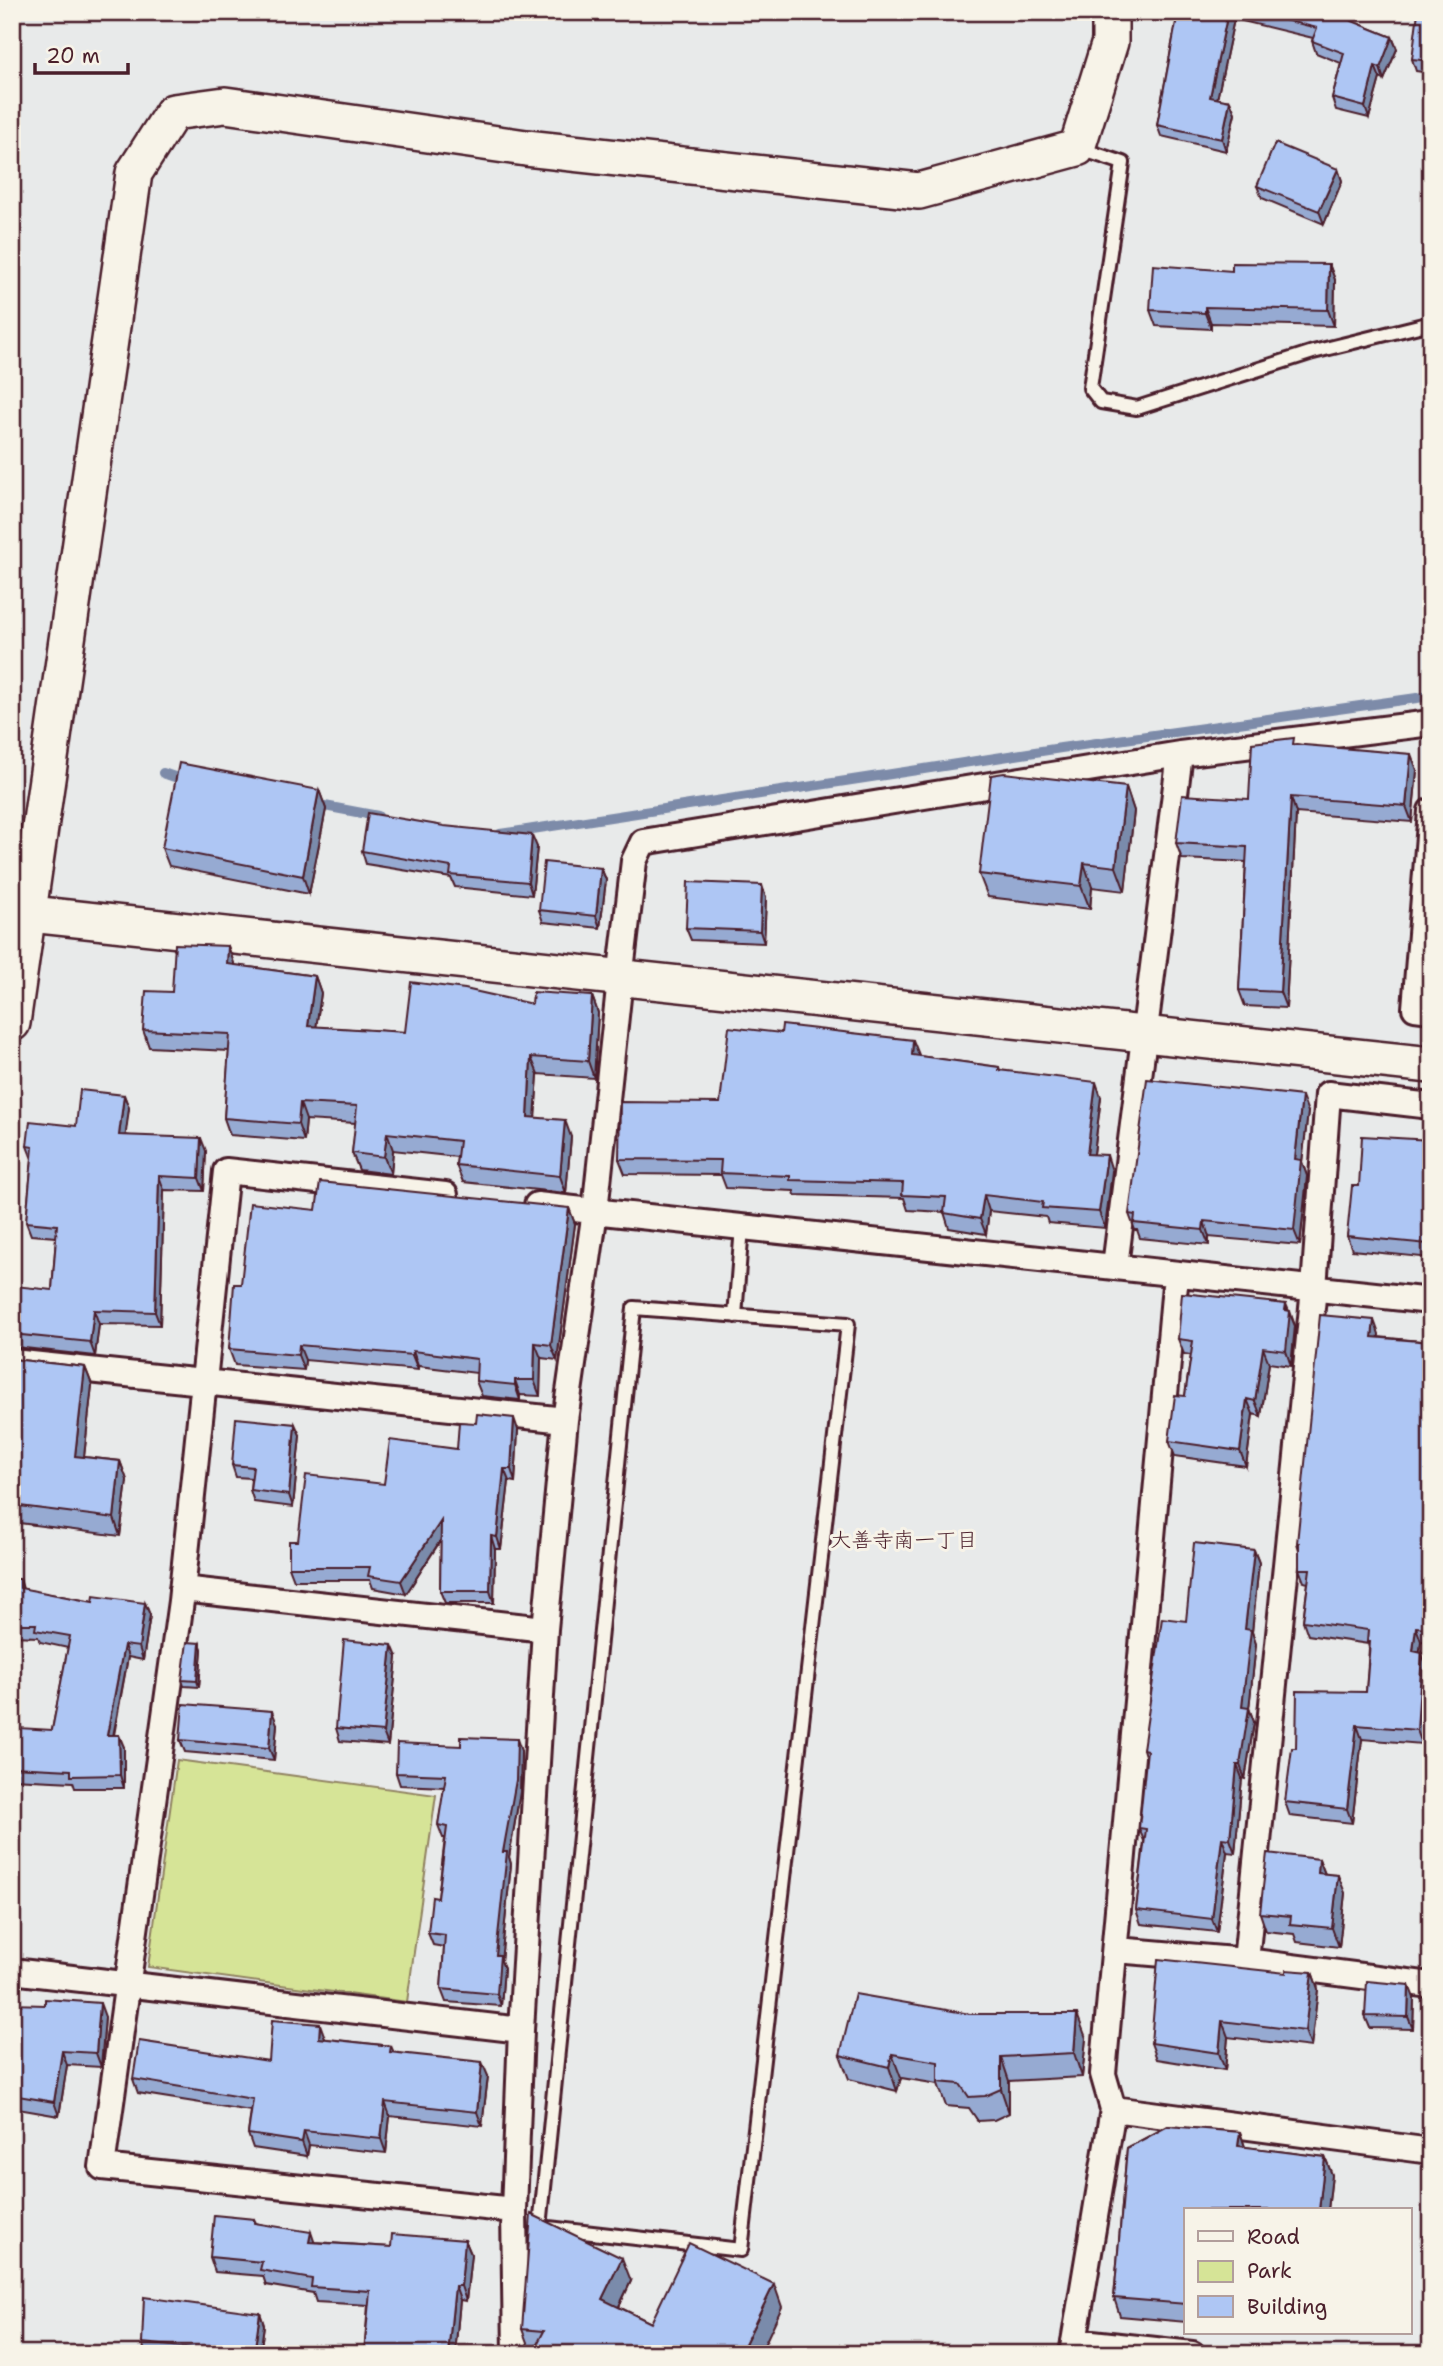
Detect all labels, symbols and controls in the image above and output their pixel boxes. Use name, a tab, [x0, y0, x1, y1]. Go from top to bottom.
scale bar	[35, 32, 128, 76]
text: 20 m	[46, 42, 100, 70]
district label: 大善寺南一丁目	[831, 1526, 978, 1554]
legend	[1184, 2208, 1412, 2334]
text: Road	[1247, 2223, 1300, 2251]
text: Park	[1247, 2257, 1292, 2285]
text: Building	[1247, 2293, 1327, 2321]

